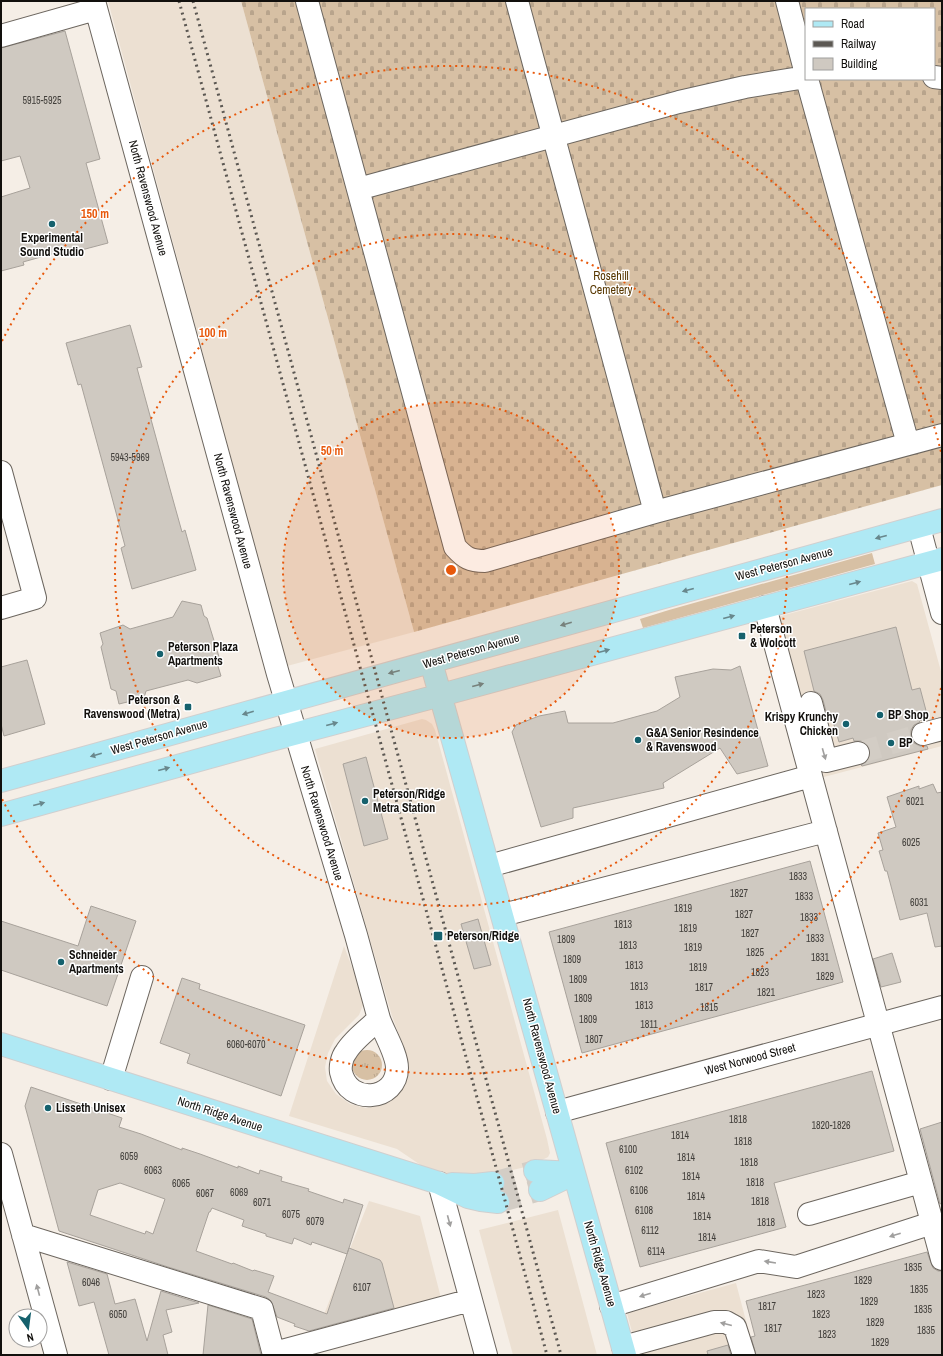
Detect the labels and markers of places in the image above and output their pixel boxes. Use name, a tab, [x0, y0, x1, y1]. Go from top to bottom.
marker: Experimental Sound Studio	[47, 219, 57, 229]
place label: Experimental Sound Studio	[20, 230, 84, 260]
centre of rings	[444, 563, 458, 577]
place label: Peterson & Wolcott	[750, 621, 796, 651]
marker: Peterson & Wolcott	[737, 631, 747, 641]
place label: Peterson Plaza Apartments	[168, 639, 239, 669]
marker: Peterson Plaza Apartments	[155, 649, 165, 659]
place label: Peterson & Ravenswood (Metra)	[84, 692, 180, 722]
marker: Peterson & Ravenswood (Metra)	[183, 702, 193, 712]
place label: BP Shop	[888, 707, 929, 723]
place label: Krispy Krunchy Chicken	[765, 709, 839, 739]
marker: BP Shop	[875, 710, 885, 720]
marker: Krispy Krunchy Chicken	[841, 719, 851, 729]
place label: G&A Senior Resindence & Ravenswood	[646, 725, 759, 755]
marker: G&A Senior Resindence & Ravenswood	[633, 735, 643, 745]
place label: BP	[899, 735, 913, 751]
marker: BP	[886, 738, 896, 748]
place label: Peterson/Ridge Metra Station	[373, 786, 446, 816]
marker: Peterson/Ridge Metra Station	[360, 796, 370, 806]
place label: Peterson/Ridge	[447, 928, 520, 944]
marker: Peterson/Ridge	[432, 930, 444, 942]
place label: Schneider Apartments	[69, 947, 124, 977]
marker: Schneider Apartments	[56, 957, 66, 967]
place label: Lisseth Unisex	[56, 1100, 126, 1116]
marker: Lisseth Unisex	[43, 1103, 53, 1113]

